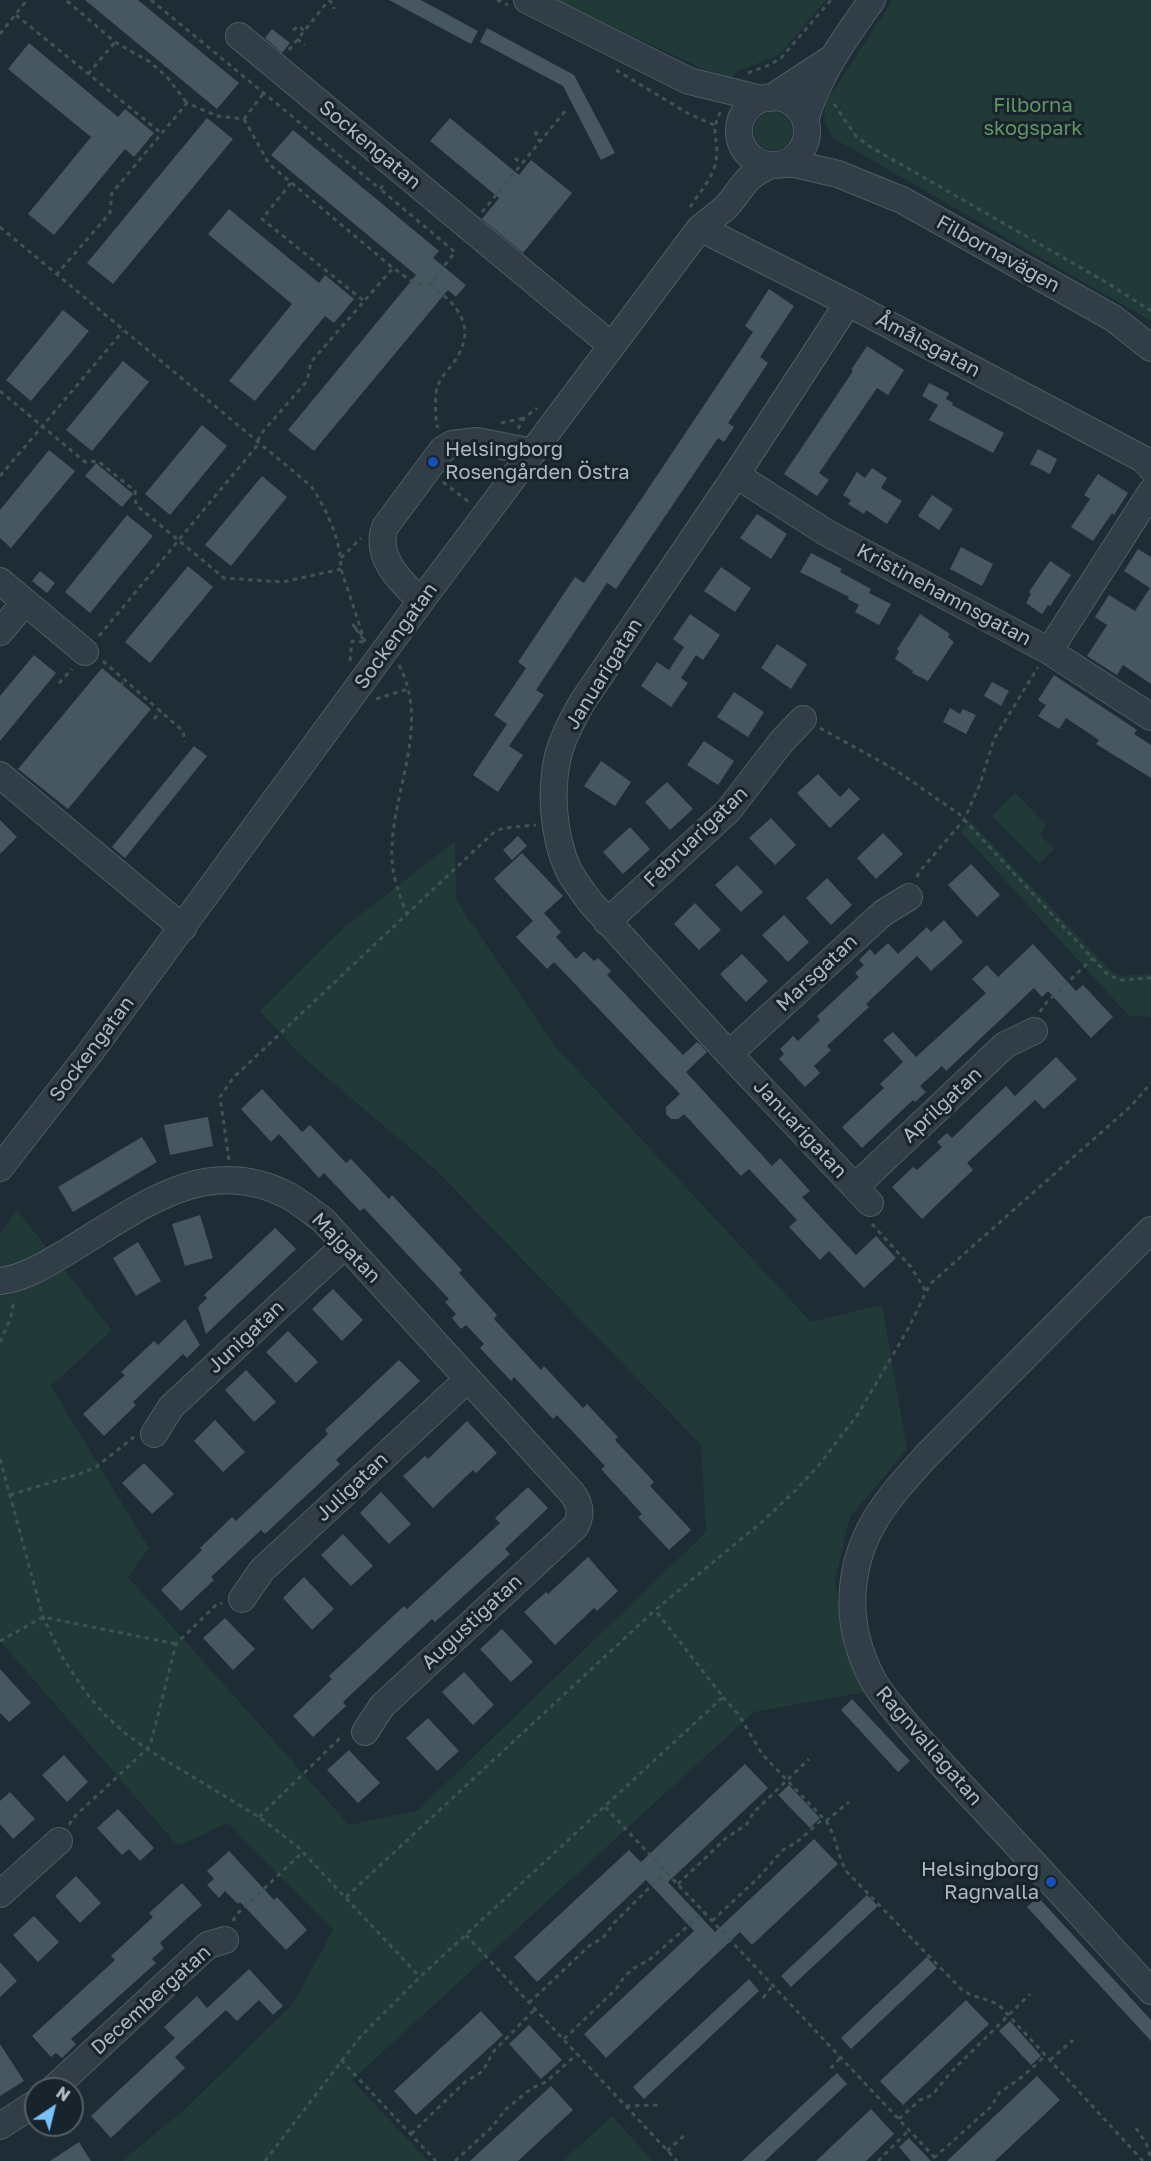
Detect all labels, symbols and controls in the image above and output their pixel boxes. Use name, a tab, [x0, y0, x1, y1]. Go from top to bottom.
park label: Filborna skogspark	[983, 94, 1083, 141]
street label: Sockengatan	[314, 95, 426, 195]
street label: Filbornavägen	[932, 210, 1064, 298]
street label: Åmålsgatan	[872, 308, 984, 382]
place label: Helsingborg Rosengården Östra	[445, 438, 630, 485]
marker: Helsingborg Rosengården Östra	[426, 455, 440, 469]
street label: Kristinehamnsgatan	[853, 539, 1035, 651]
street label: Sockengatan	[349, 578, 443, 694]
street label: Januarigatan	[560, 614, 648, 734]
street label: Februarigatan	[639, 781, 753, 893]
street label: Marsgatan	[772, 929, 862, 1017]
street label: Sockengatan	[45, 992, 139, 1106]
street label: Aprilgatan	[897, 1062, 987, 1148]
street label: Januarigatan	[748, 1075, 852, 1183]
street label: Majgatan	[307, 1208, 385, 1288]
street label: Junigatan	[203, 1296, 289, 1378]
street label: Juligatan	[311, 1448, 393, 1526]
street label: Augustigatan	[417, 1569, 527, 1675]
street label: Ragnvallagatan	[871, 1682, 987, 1810]
place label: Helsingborg Ragnvalla	[921, 1858, 1039, 1905]
marker: Helsingborg Ragnvalla	[1044, 1875, 1058, 1889]
street label: Decembergatan	[86, 1940, 216, 2060]
north arrow	[24, 2077, 84, 2137]
text: N	[52, 2082, 74, 2106]

